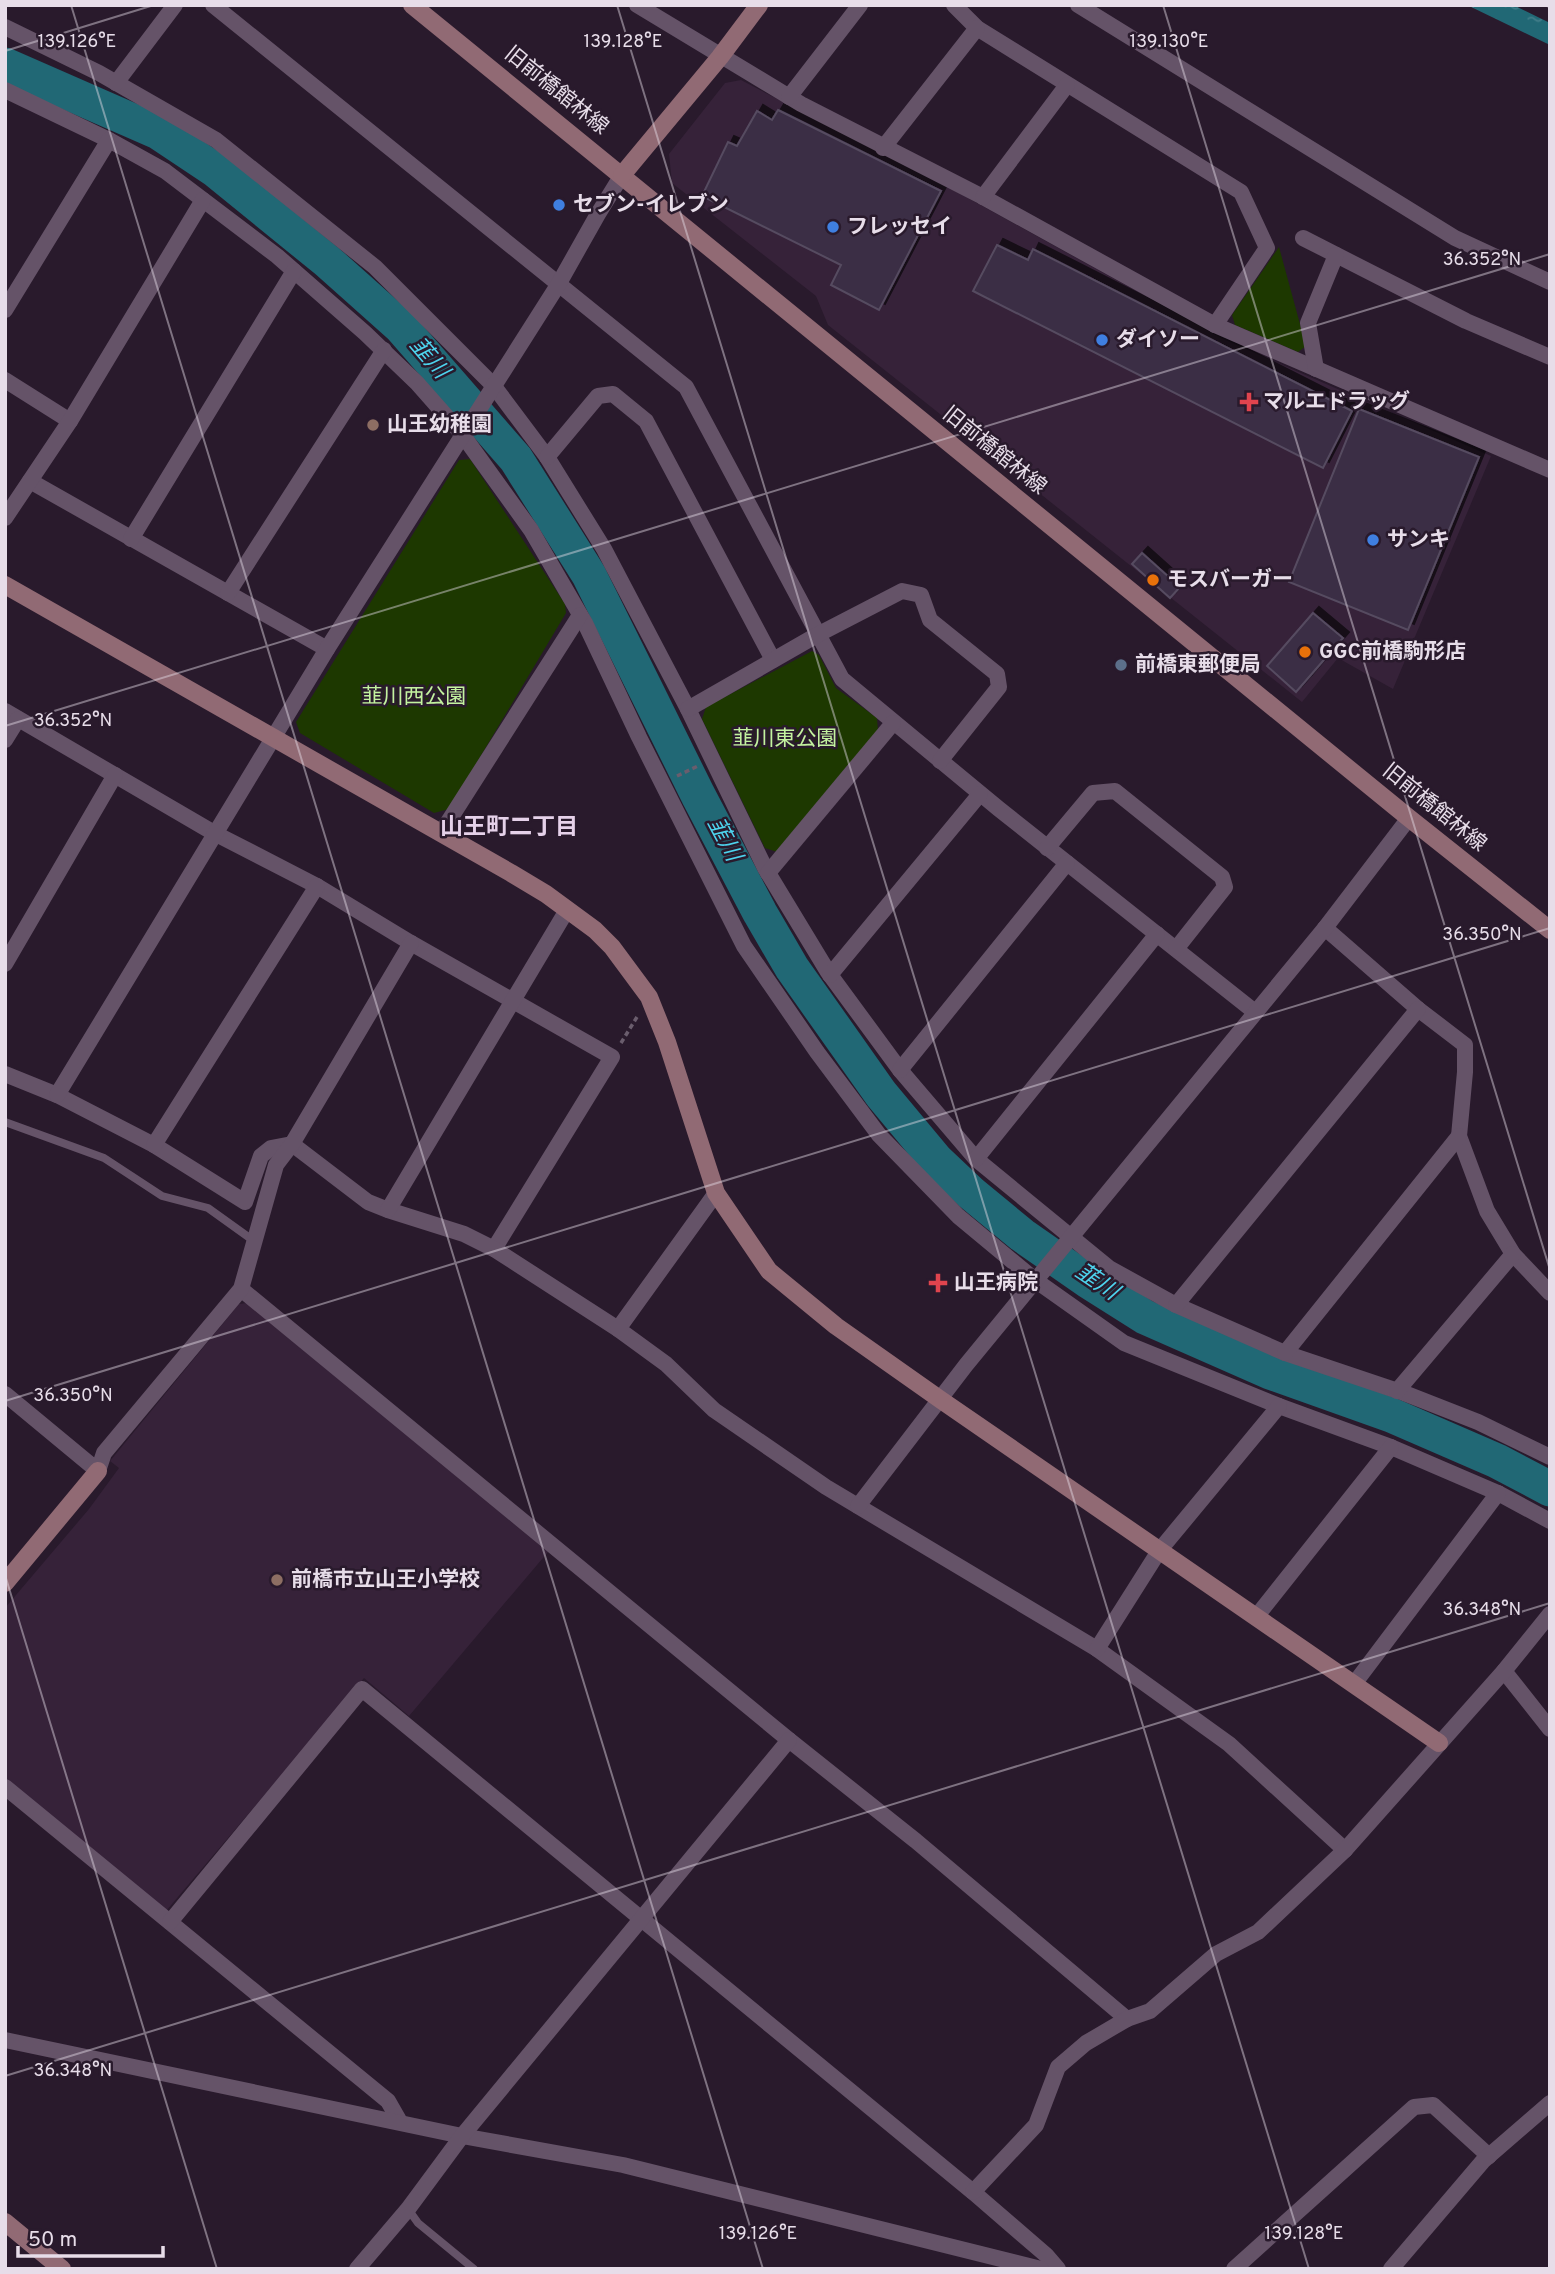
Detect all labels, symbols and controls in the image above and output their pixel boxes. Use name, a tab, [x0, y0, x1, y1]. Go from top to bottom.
text: 139.126°E	[38, 31, 116, 54]
text: 139.128°E	[584, 31, 662, 54]
text: 139.130°E	[1129, 31, 1209, 54]
street label: 旧前橋館林線	[499, 41, 613, 141]
place label: セブン-イレブン	[573, 192, 729, 219]
marker: セブン-イレブン	[551, 197, 567, 213]
place label: フレッセイ	[847, 214, 952, 241]
marker: フレッセイ	[825, 219, 841, 235]
text: 36.352°N	[1443, 249, 1521, 272]
place label: ダイソー	[1116, 327, 1200, 354]
water label: 韮川	[402, 332, 456, 388]
marker: ダイソー	[1094, 332, 1110, 348]
place label: マルエドラッグ	[1263, 389, 1410, 416]
marker: マルエドラッグ	[1241, 394, 1257, 410]
street label: 旧前橋館林線	[937, 401, 1051, 501]
place label: 山王幼稚園	[387, 412, 492, 439]
marker: 山王幼稚園	[365, 417, 381, 433]
place label: サンキ	[1387, 527, 1450, 554]
marker: サンキ	[1365, 532, 1381, 548]
place label: モスバーガー	[1167, 567, 1293, 594]
marker: モスバーガー	[1145, 572, 1161, 588]
place label: GGC前橋駒形店	[1319, 639, 1466, 666]
marker: GGC前橋駒形店	[1297, 644, 1313, 660]
place label: 前橋東郵便局	[1135, 652, 1261, 679]
marker: 前橋東郵便局	[1113, 657, 1129, 673]
park label: 韮川西公園	[362, 684, 467, 711]
text: 36.352°N	[34, 710, 112, 733]
park label: 韮川東公園	[733, 726, 838, 753]
street label: 旧前橋館林線	[1377, 758, 1491, 858]
water label: 韮川	[699, 813, 748, 870]
district label: 山王町二丁目	[440, 814, 578, 843]
text: 36.350°N	[1442, 924, 1522, 947]
water label: 韮川	[1069, 1258, 1126, 1310]
place label: 山王病院	[954, 1270, 1038, 1297]
marker: 山王病院	[928, 1273, 948, 1293]
text: 36.350°N	[33, 1385, 113, 1408]
place label: 前橋市立山王小学校	[291, 1567, 480, 1594]
marker: 前橋市立山王小学校	[269, 1572, 285, 1588]
text: 36.348°N	[1443, 1599, 1521, 1622]
text: 36.348°N	[34, 2060, 112, 2083]
scale bar	[18, 2214, 163, 2258]
text: 139.126°E	[719, 2223, 797, 2246]
text: 139.128°E	[1265, 2223, 1343, 2246]
text: 50 m	[28, 2227, 77, 2254]

